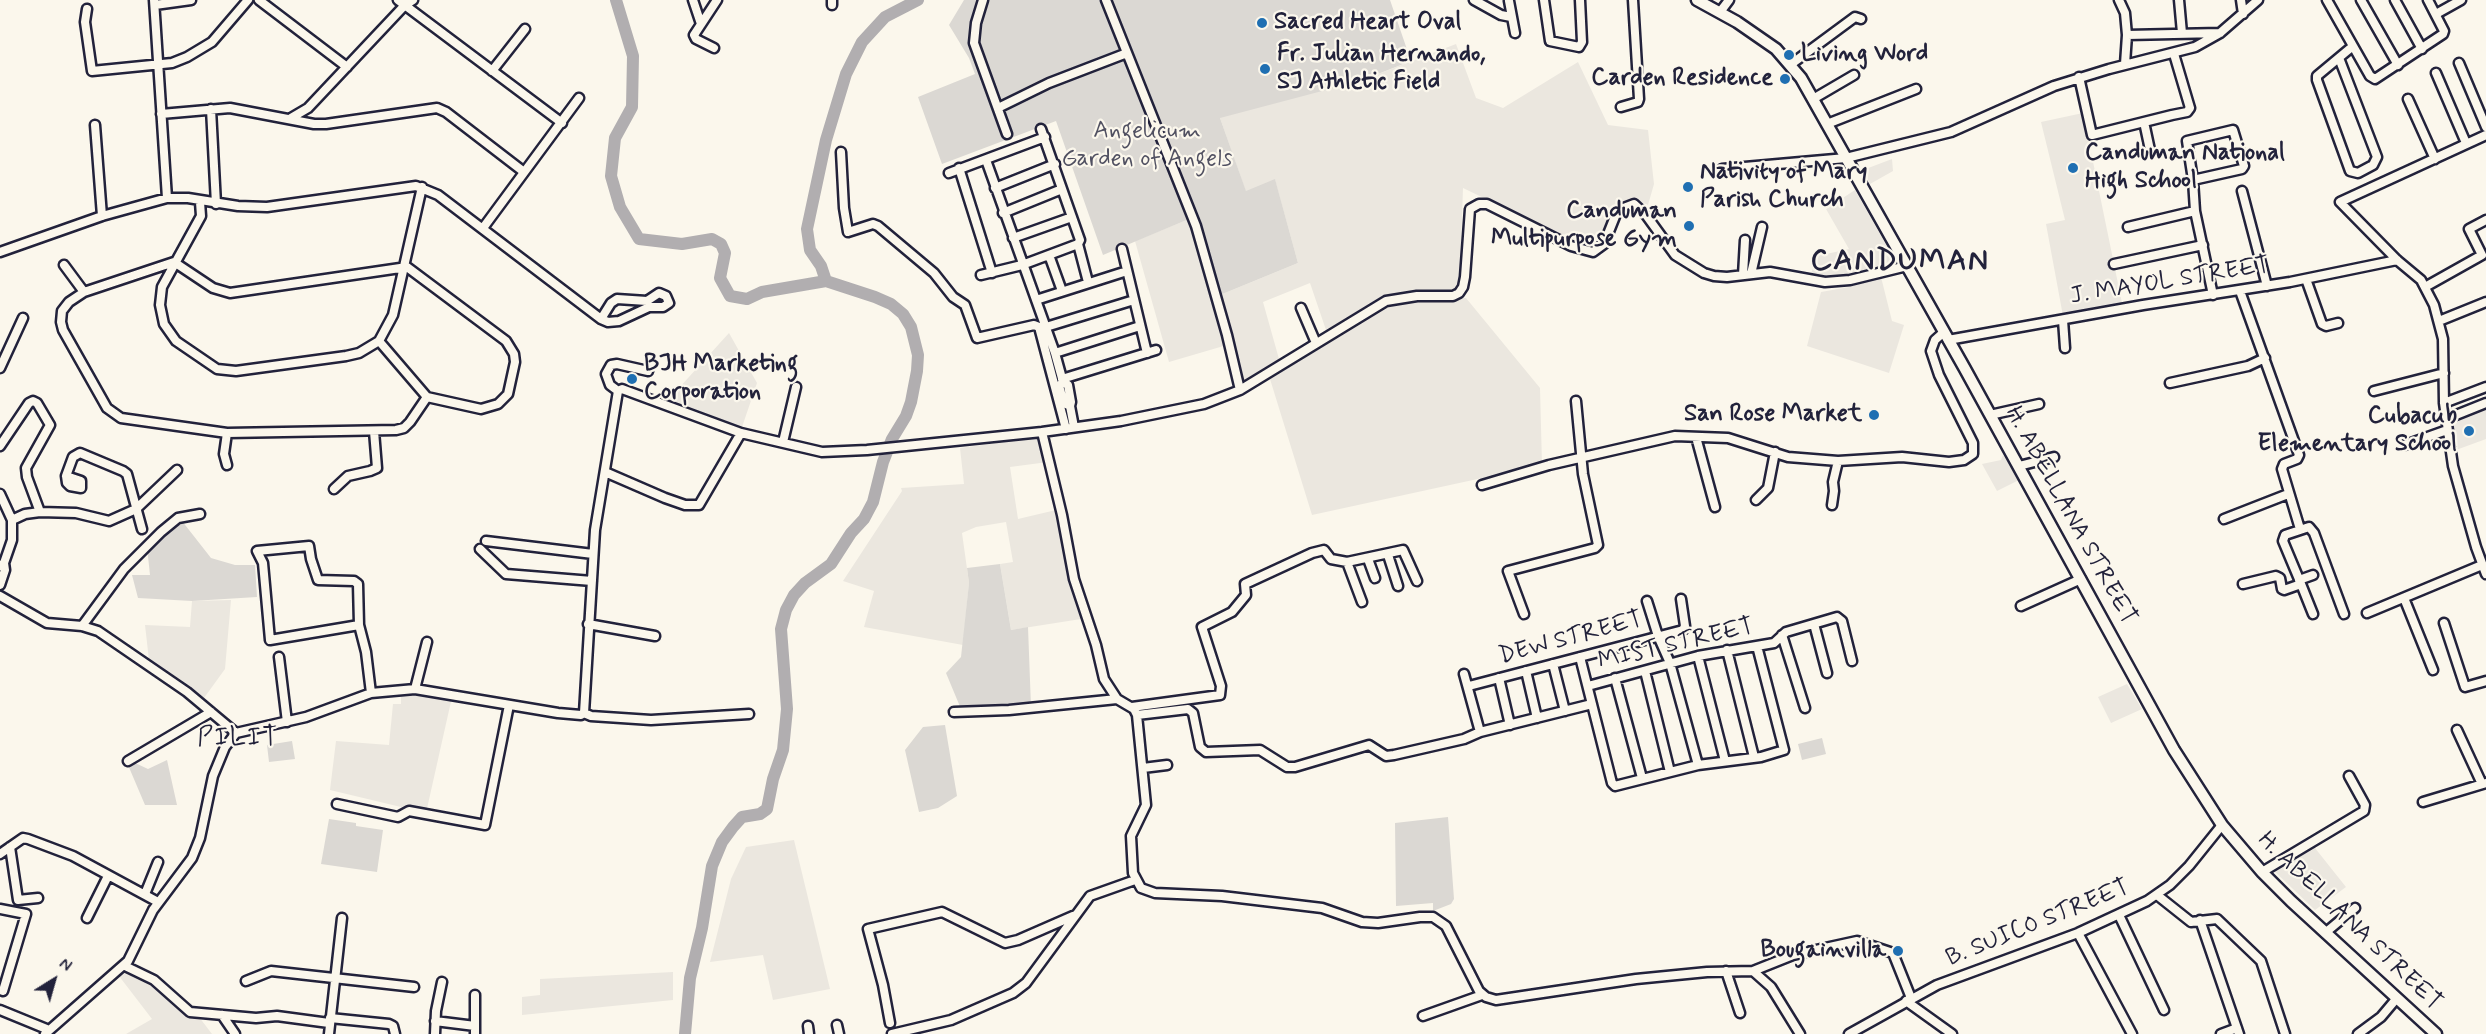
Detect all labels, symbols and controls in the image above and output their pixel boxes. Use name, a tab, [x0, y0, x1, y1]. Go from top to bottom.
place label: Sacred Heart Oval	[1274, 9, 1461, 37]
marker: Sacred Heart Oval	[1255, 16, 1269, 30]
place label: Fr. Julian Hernando, SJ Athletic Field	[1277, 41, 1485, 97]
place label: Living Word	[1801, 41, 1928, 69]
marker: Living Word	[1782, 48, 1796, 62]
marker: Fr. Julian Hernando, SJ Athletic Field	[1258, 62, 1272, 76]
place label: Carden Residence	[1591, 65, 1773, 93]
marker: Carden Residence	[1778, 72, 1792, 86]
park label: Angelicum Garden of Angels	[1062, 118, 1232, 174]
place label: Canduman National High School	[2085, 140, 2285, 196]
place label: Nativity of Mary Parish Church	[1700, 159, 1867, 215]
marker: Canduman National High School	[2066, 161, 2080, 175]
marker: Nativity of Mary Parish Church	[1681, 180, 1695, 194]
place label: Canduman Multipurpose Gym	[1491, 198, 1677, 254]
marker: Canduman Multipurpose Gym	[1682, 219, 1696, 233]
district label: CANDUMAN	[1809, 245, 1991, 281]
street label: J. MAYOL STREET	[2068, 252, 2272, 312]
place label: BJH Marketing Corporation	[644, 351, 798, 407]
marker: BJH Marketing Corporation	[625, 372, 639, 386]
place label: San Rose Market	[1684, 401, 1862, 429]
street label: H. ABELLANA STREET	[1998, 402, 2142, 630]
place label: Cubacub Elementary School	[2258, 403, 2457, 459]
marker: San Rose Market	[1867, 408, 1881, 422]
marker: Cubacub Elementary School	[2462, 424, 2476, 438]
street label: DEW STREET	[1496, 606, 1646, 672]
street label: MIST STREET	[1595, 613, 1757, 677]
district label: PILIT	[197, 724, 279, 756]
street label: H. ABELLANA STREET	[2251, 826, 2447, 1018]
street label: B. SUICO STREET	[1942, 874, 2134, 974]
place label: Bougainvilla	[1761, 937, 1886, 965]
marker: Bougainvilla	[1891, 944, 1905, 958]
north arrow	[24, 950, 84, 1010]
text: N	[55, 954, 76, 977]

